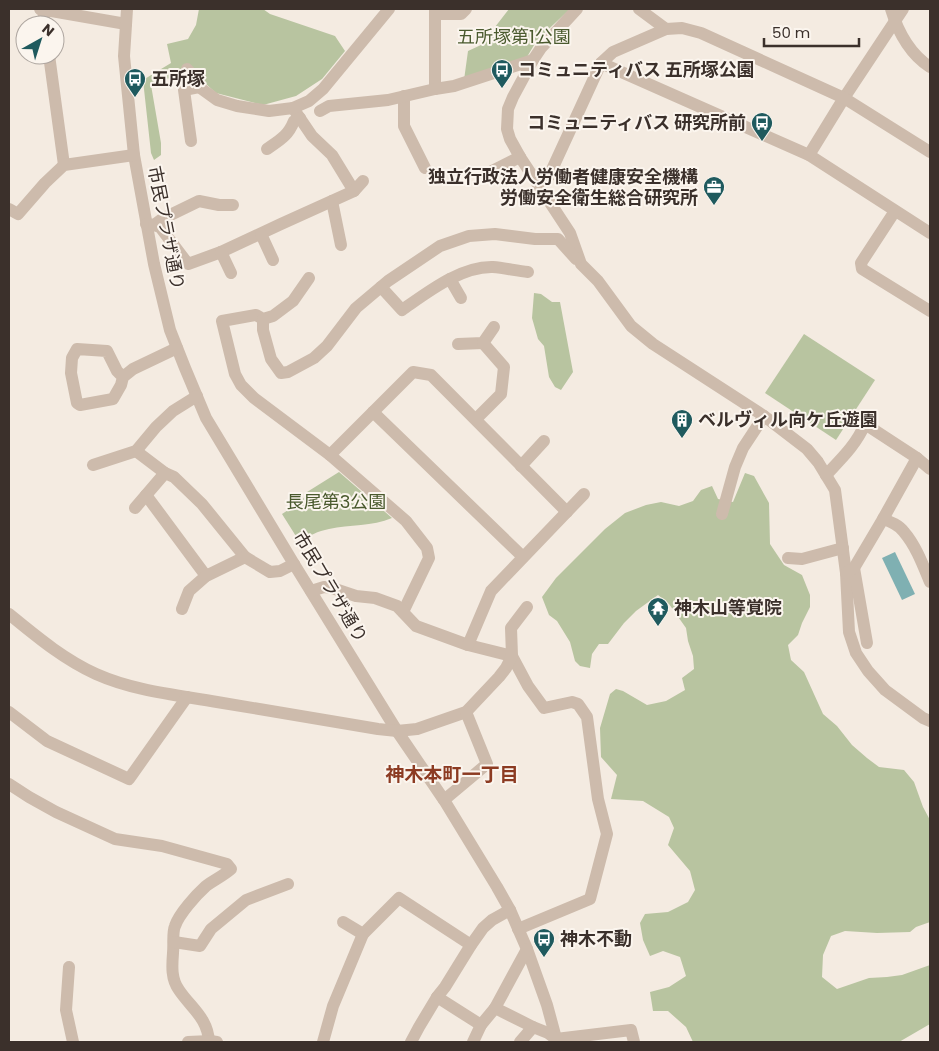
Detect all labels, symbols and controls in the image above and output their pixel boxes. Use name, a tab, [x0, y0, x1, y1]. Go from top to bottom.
north arrow	[15, 15, 65, 65]
scale bar	[764, 15, 859, 47]
text: N	[38, 19, 59, 41]
text: 50 m	[772, 22, 810, 43]
park label: 五所塚第1公園	[457, 24, 571, 49]
place label: コミュニティバス 五所塚公園	[518, 57, 755, 82]
bus stop icon: コミュニティバス 五所塚公園	[490, 58, 514, 89]
place label: 五所塚	[151, 66, 205, 91]
bus stop icon: 五所塚	[123, 67, 147, 98]
place label: コミュニティバス 研究所前	[527, 110, 746, 135]
bus stop icon: コミュニティバス 研究所前	[750, 111, 774, 142]
street label: 市民プラザ通り	[142, 164, 191, 292]
place label: 独立行政法人労働者健康安全機構 労働安全衛生総合研究所	[428, 164, 698, 210]
office icon: 独立行政法人労働者健康安全機構 労働安全衛生総合研究所	[702, 175, 726, 206]
place label: ベルヴィル向ケ丘遊園	[698, 407, 878, 432]
building icon: ベルヴィル向ケ丘遊園	[670, 408, 694, 439]
park label: 長尾第3公園	[286, 489, 386, 514]
street label: 市民プラザ通り	[287, 526, 374, 647]
place label: 神木山等覚院	[674, 595, 782, 620]
temple icon: 神木山等覚院	[646, 596, 670, 627]
district label: 神木本町一丁目	[385, 761, 519, 788]
place label: 神木不動	[560, 926, 632, 951]
bus stop icon: 神木不動	[532, 927, 556, 958]

